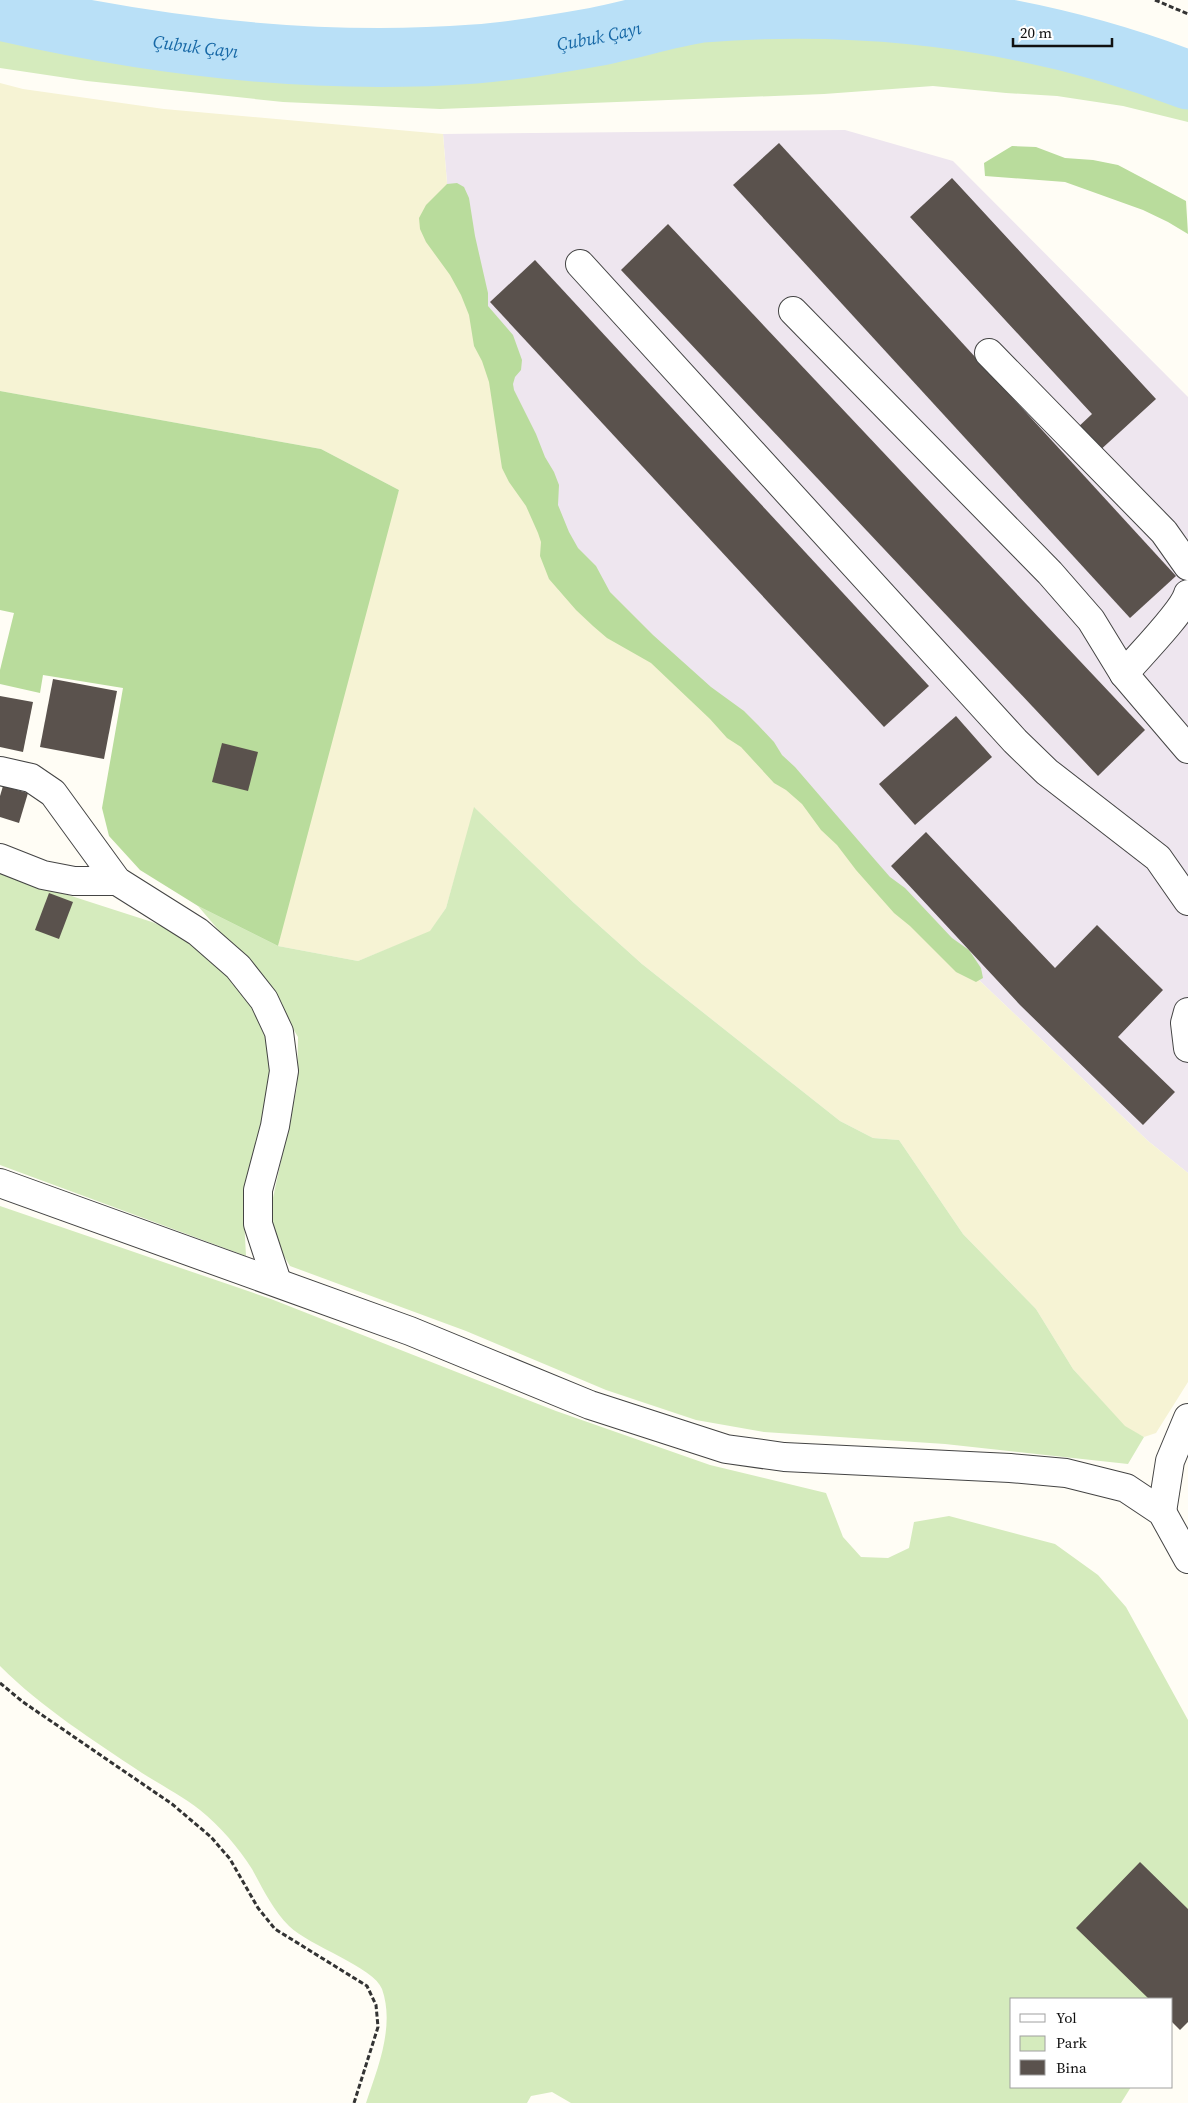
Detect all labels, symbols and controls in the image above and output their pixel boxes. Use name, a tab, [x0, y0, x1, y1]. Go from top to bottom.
water label: Çubuk Çayı	[555, 14, 644, 56]
scale bar	[1013, 15, 1112, 47]
text: 20 m	[1020, 22, 1052, 43]
water label: Çubuk Çayı	[151, 28, 240, 63]
legend	[1010, 1998, 1173, 2088]
text: Yol	[1056, 2007, 1077, 2028]
text: Park	[1056, 2032, 1088, 2053]
text: Bina	[1056, 2057, 1087, 2078]

